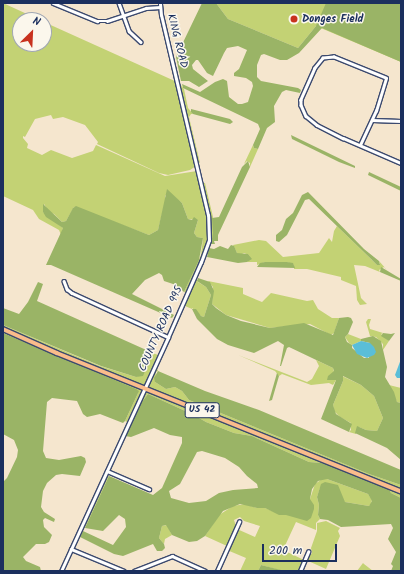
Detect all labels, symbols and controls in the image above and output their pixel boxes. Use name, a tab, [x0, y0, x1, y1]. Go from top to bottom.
north arrow	[12, 12, 52, 52]
text: N	[30, 12, 43, 32]
place label: Donges Field	[302, 12, 364, 26]
street label: KING ROAD	[164, 13, 190, 69]
marker: Donges Field	[289, 14, 299, 24]
street label: COUNTY ROAD 995	[136, 284, 186, 374]
road number: US 42	[184, 402, 220, 418]
scale bar	[264, 536, 339, 562]
text: 200 m	[269, 541, 302, 560]

